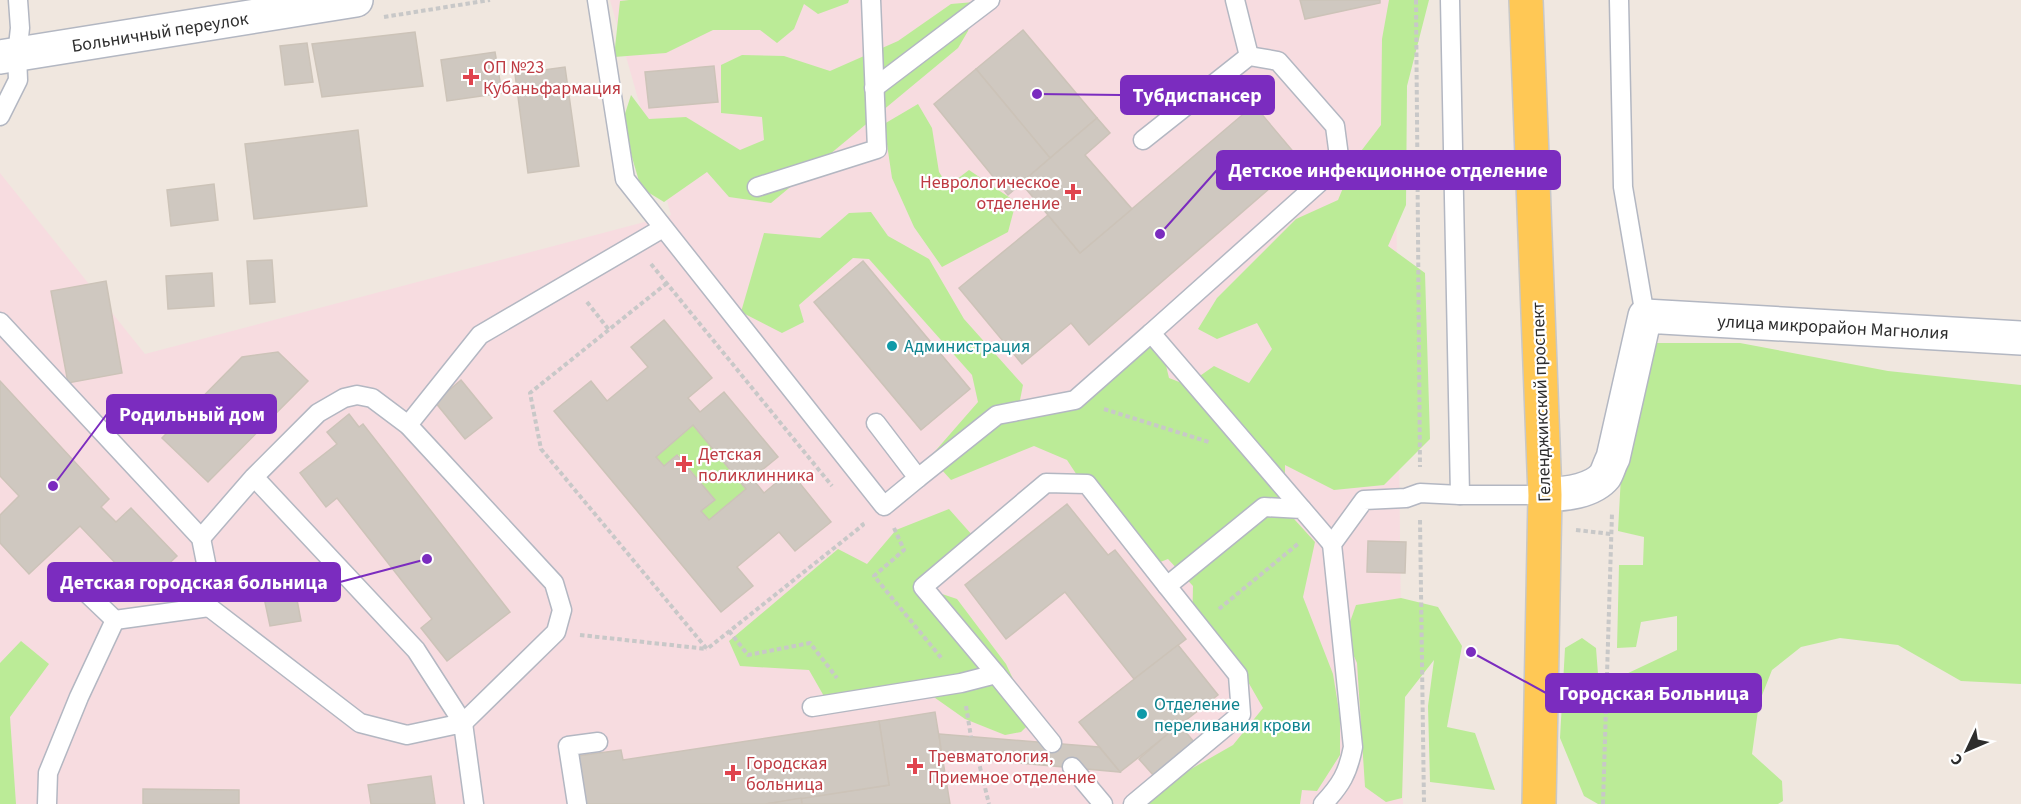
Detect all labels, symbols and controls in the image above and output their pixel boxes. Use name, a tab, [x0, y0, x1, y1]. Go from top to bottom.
street label: Больничный переулок	[70, 6, 250, 59]
place label: ОП №23 Кубаньфармация	[483, 55, 621, 101]
marker: ОП №23 Кубаньфармация	[464, 70, 478, 84]
callout: Тубдиспансер	[1121, 76, 1274, 114]
text: Тубдиспансер	[1132, 82, 1262, 110]
callout: Детское инфекционное отделение	[1217, 151, 1560, 189]
text: Детское инфекционное отделение	[1228, 157, 1548, 185]
place label: Неврологическое отделение	[920, 170, 1060, 216]
marker: Неврологическое отделение	[1064, 183, 1082, 201]
street label: Геленджикский проспект	[1526, 302, 1557, 502]
street label: улица микрорайон Магнолия	[1717, 309, 1949, 346]
place label: Администрация	[904, 334, 1030, 359]
marker: Администрация	[885, 339, 899, 353]
callout: Родильный дом	[107, 395, 276, 433]
text: Родильный дом	[119, 401, 265, 429]
place label: Детская поликлинника	[698, 442, 814, 488]
marker: Детская поликлинника	[675, 455, 693, 473]
callout: Детская городская больница	[48, 563, 340, 601]
text: Детская городская больница	[60, 569, 328, 597]
callout: Городская Больница	[1546, 674, 1761, 712]
text: Городская Больница	[1559, 680, 1749, 708]
place label: Отделение переливания крови	[1154, 692, 1311, 738]
marker: Отделение переливания крови	[1135, 707, 1149, 721]
north arrow	[1937, 720, 1997, 780]
place label: Тревматология, Приемное отделение	[928, 744, 1096, 790]
text: С	[1946, 749, 1968, 771]
place label: Городская больница	[746, 751, 827, 797]
marker: Тревматология, Приемное отделение	[906, 757, 924, 775]
marker: Городская больница	[724, 764, 742, 782]

